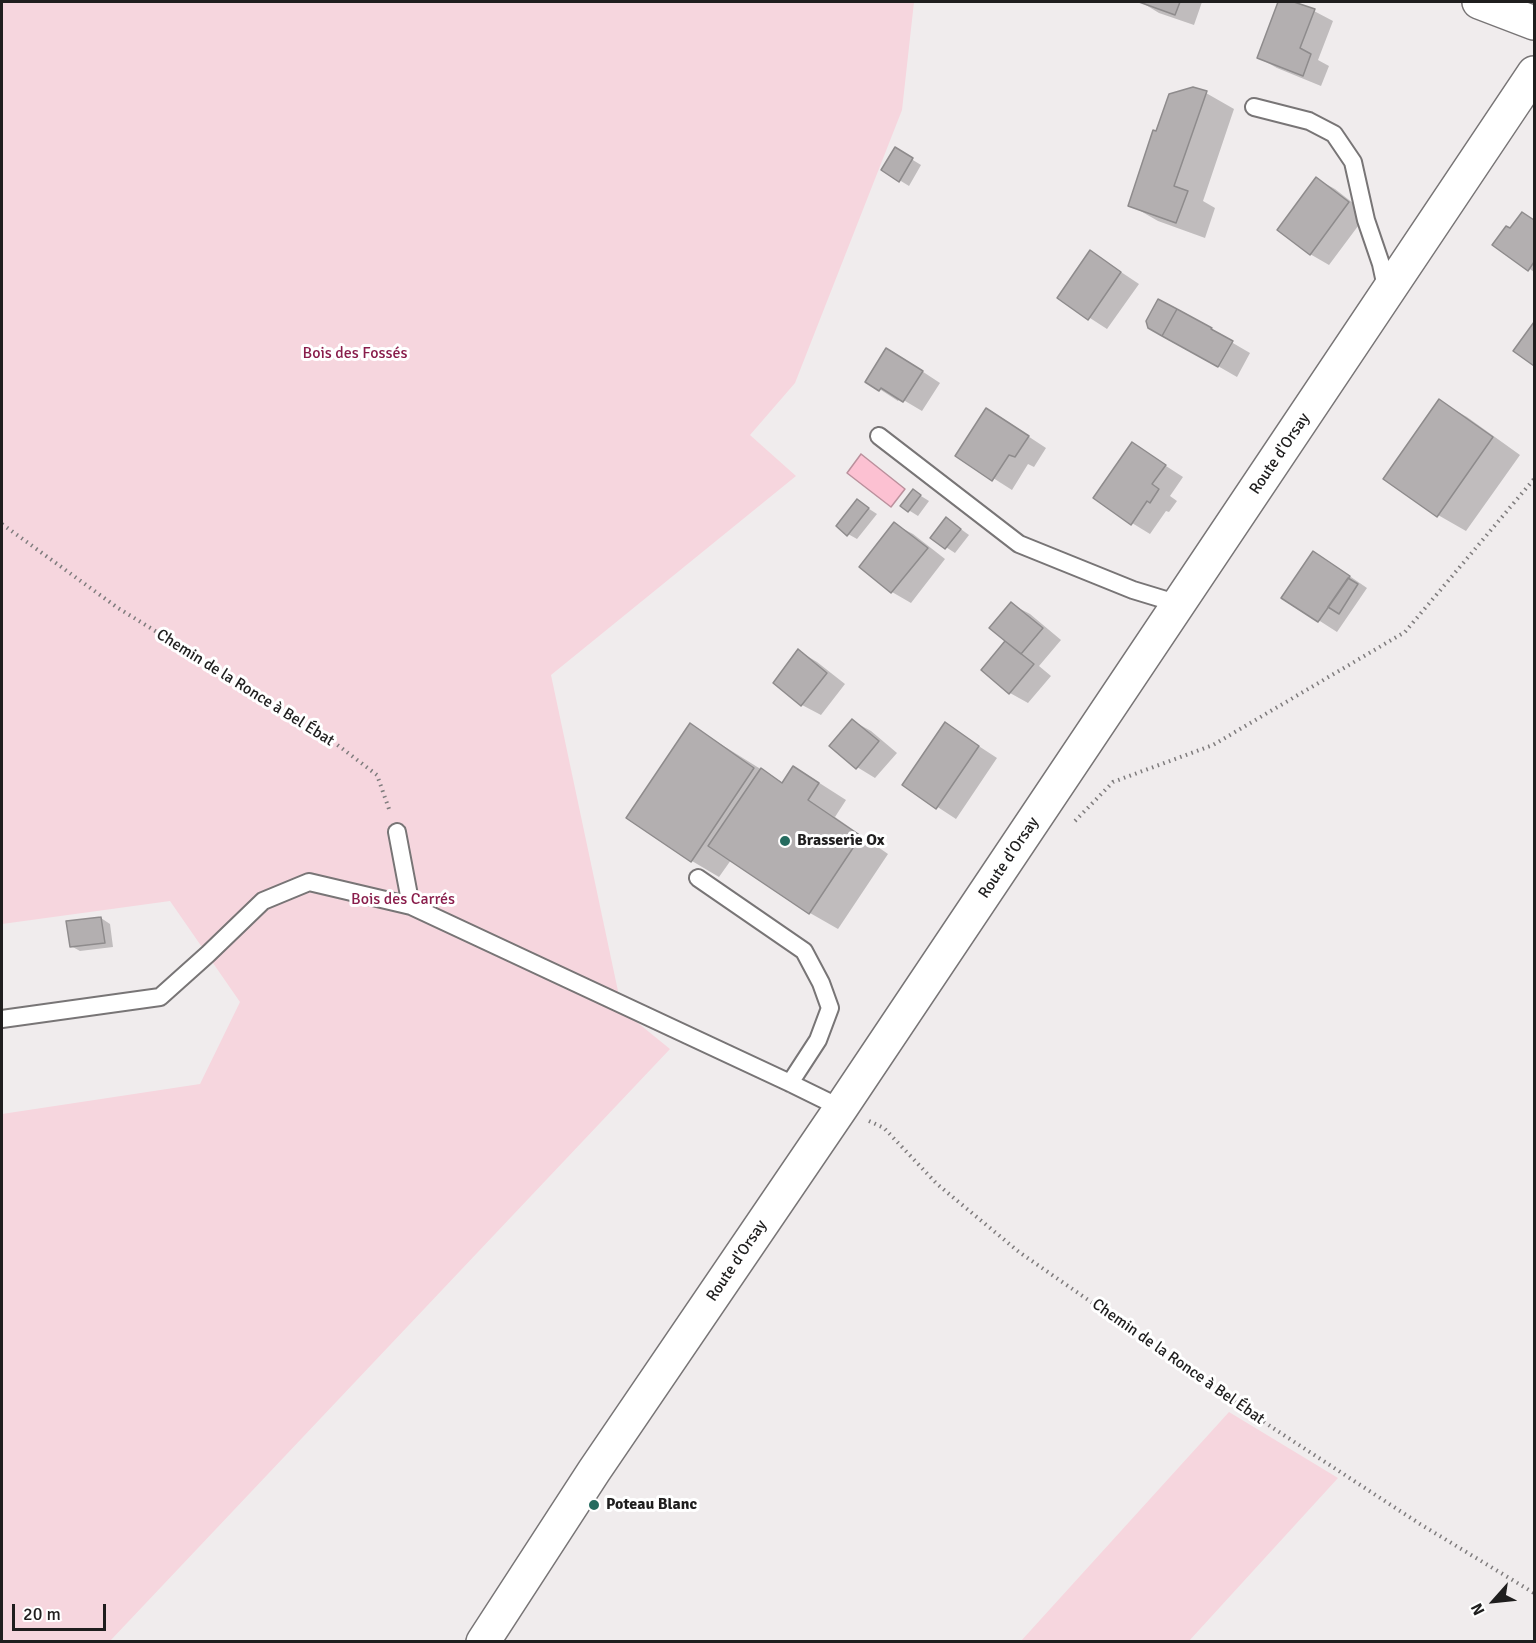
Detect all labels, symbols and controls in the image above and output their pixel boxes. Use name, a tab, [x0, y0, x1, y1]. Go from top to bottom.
park label: Bois des Fossés	[302, 344, 408, 364]
street label: Route d'Orsay	[1246, 410, 1314, 498]
street label: Chemin de la Ronce à Bel Ébat	[153, 625, 337, 751]
street label: Route d'Orsay	[975, 814, 1043, 902]
place label: Brasserie Ox	[797, 831, 884, 851]
marker: Brasserie Ox	[778, 834, 792, 848]
park label: Bois des Carrés	[351, 890, 455, 910]
street label: Route d'Orsay	[703, 1217, 771, 1305]
street label: Chemin de la Ronce à Bel Ébat	[1088, 1295, 1268, 1429]
place label: Poteau Blanc	[606, 1495, 697, 1515]
marker: Poteau Blanc	[587, 1498, 601, 1512]
north arrow	[1464, 1571, 1524, 1631]
scale bar	[15, 1592, 110, 1630]
text: N	[1467, 1600, 1489, 1619]
text: 20 m	[23, 1603, 61, 1625]

